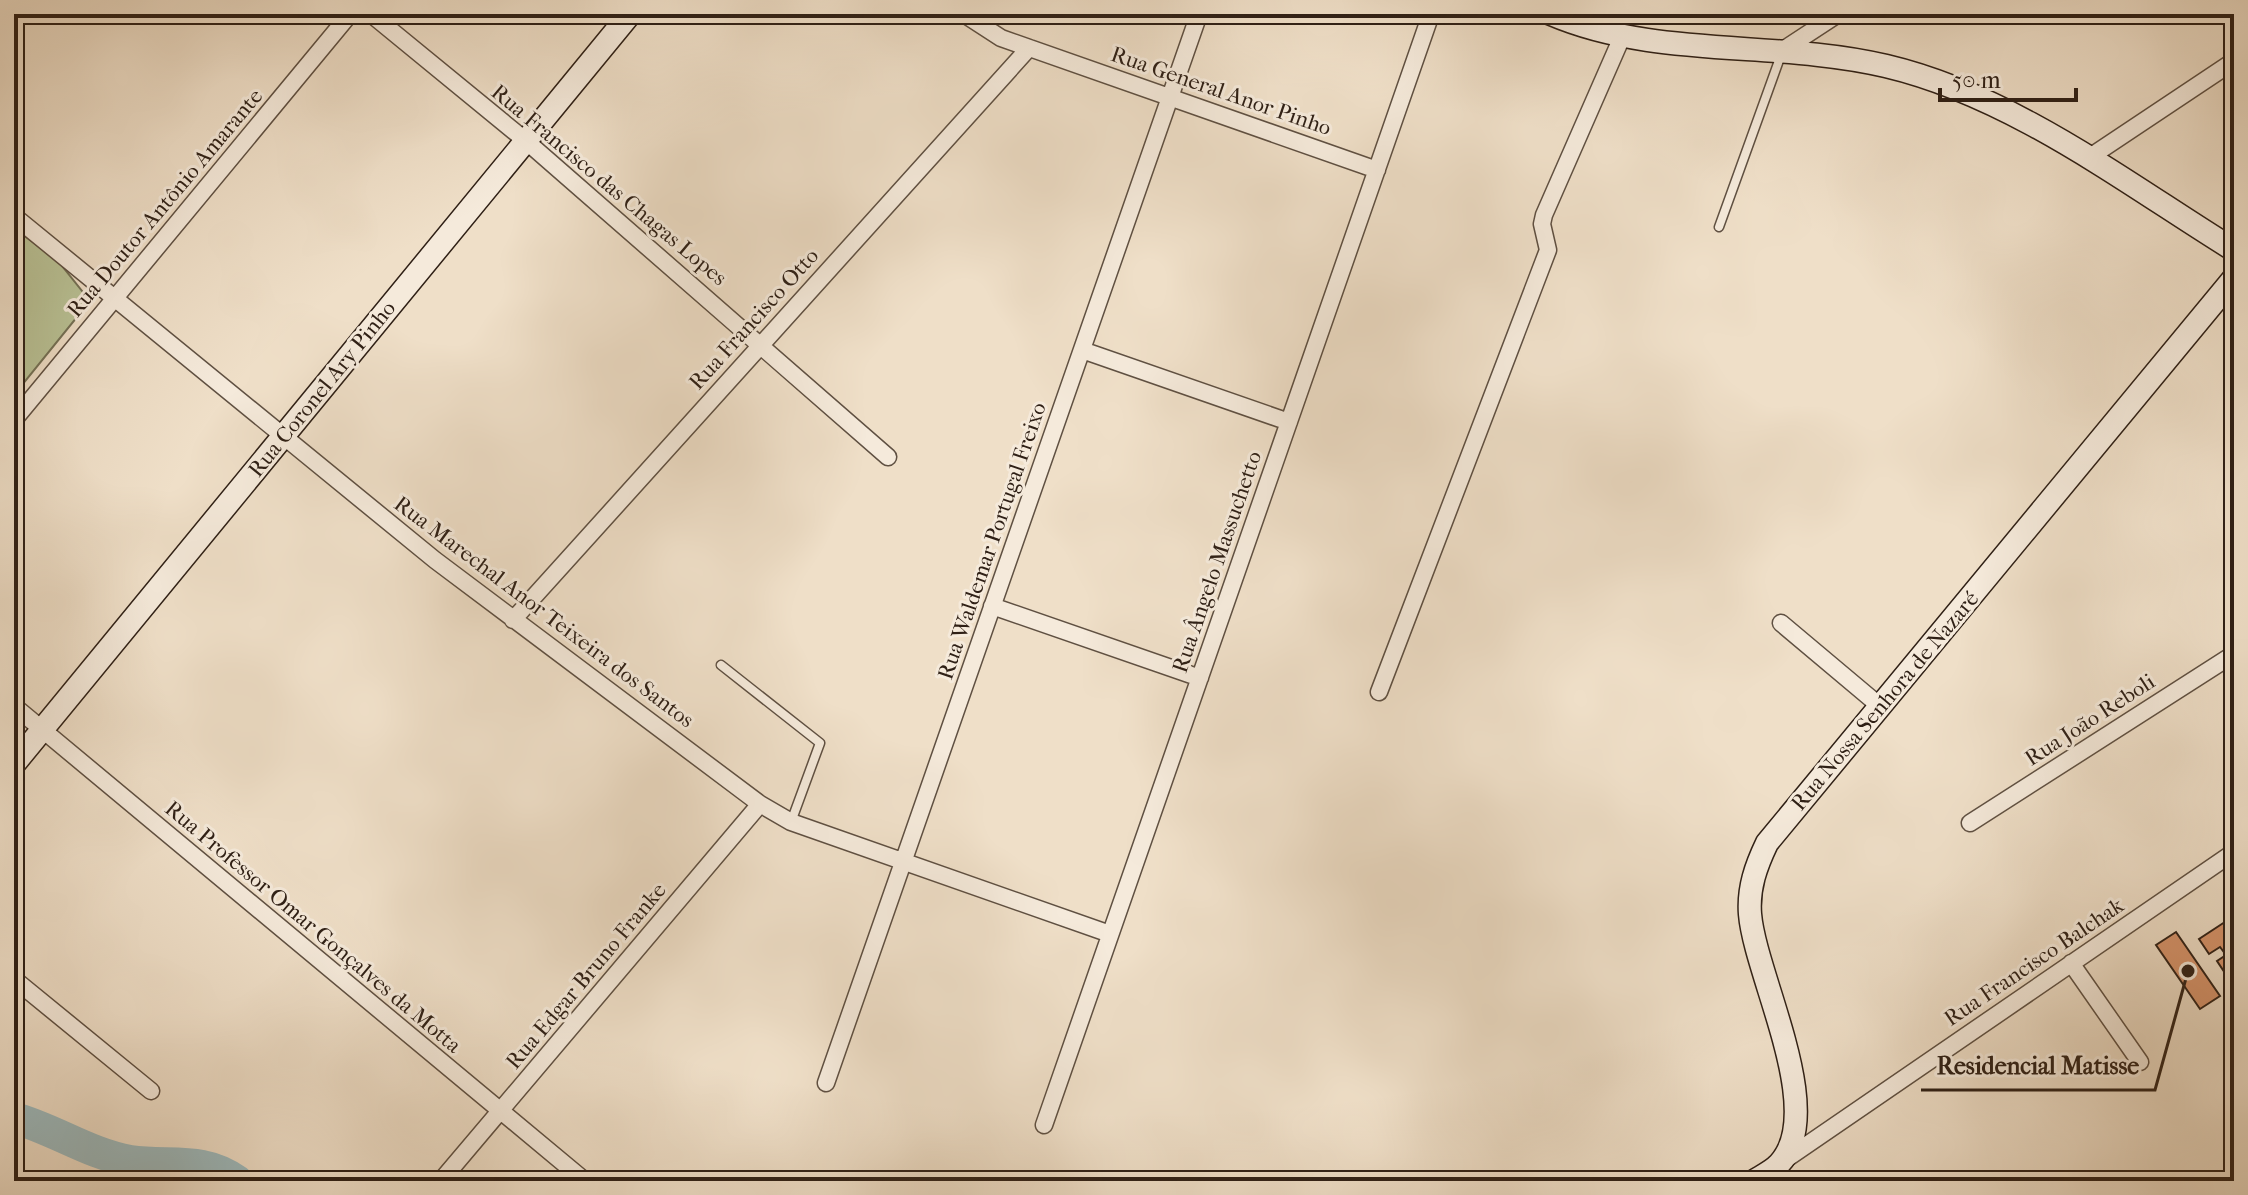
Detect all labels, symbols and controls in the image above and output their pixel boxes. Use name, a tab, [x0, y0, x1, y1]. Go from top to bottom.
street label: Rua General Anor Pinho	[1107, 41, 1335, 141]
scale bar	[1940, 52, 2076, 102]
text: 50 m	[1952, 66, 2001, 94]
street label: Rua Francisco das Chagas Lopes	[486, 79, 732, 291]
street label: Rua Doutor Antônio Amarante	[62, 83, 268, 323]
street label: Rua Francisco Otto	[684, 243, 824, 395]
street label: Rua Coronel Ary Pinho	[243, 296, 401, 482]
street label: Rua Waldemar Portugal Freixo	[932, 399, 1052, 683]
street label: Rua Ângelo Massuchetto	[1166, 447, 1267, 676]
street label: Rua Marechal Anor Teixeira dos Santos	[389, 491, 699, 733]
street label: Rua Nossa Senhora de Nazaré	[1786, 586, 1984, 816]
street label: Rua João Reboli	[2020, 668, 2160, 772]
street label: Rua Professor Omar Gonçalves da Motta	[160, 795, 467, 1059]
street label: Rua Edgar Bruno Franke	[500, 878, 672, 1074]
street label: Rua Francisco Balchak	[1939, 892, 2129, 1032]
callout: Residencial Matisse	[1921, 1042, 2155, 1090]
text: Residencial Matisse	[1937, 1052, 2139, 1080]

